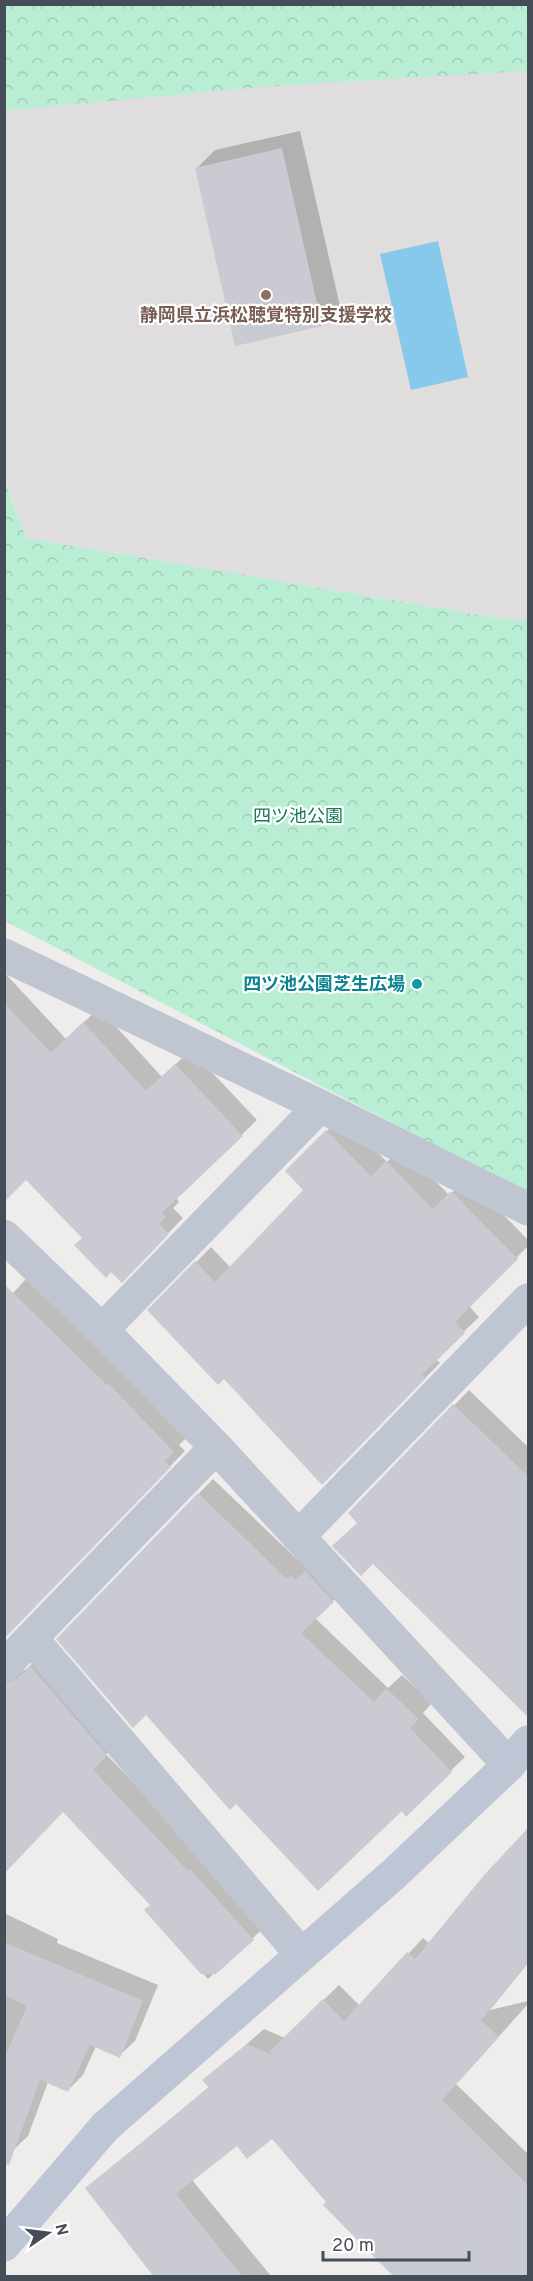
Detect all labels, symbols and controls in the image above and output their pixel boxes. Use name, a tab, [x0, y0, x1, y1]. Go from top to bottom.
marker: 静岡県立浜松聴覚特別支援学校	[259, 288, 273, 302]
place label: 静岡県立浜松聴覚特別支援学校	[140, 305, 392, 328]
park label: 四ツ池公園	[253, 806, 343, 829]
place label: 四ツ池公園芝生広場	[243, 974, 405, 997]
marker: 四ツ池公園芝生広場	[410, 977, 424, 991]
north arrow	[18, 2203, 78, 2263]
text: N	[50, 2222, 72, 2238]
scale bar	[323, 2224, 468, 2262]
text: 20 m	[332, 2235, 374, 2258]

